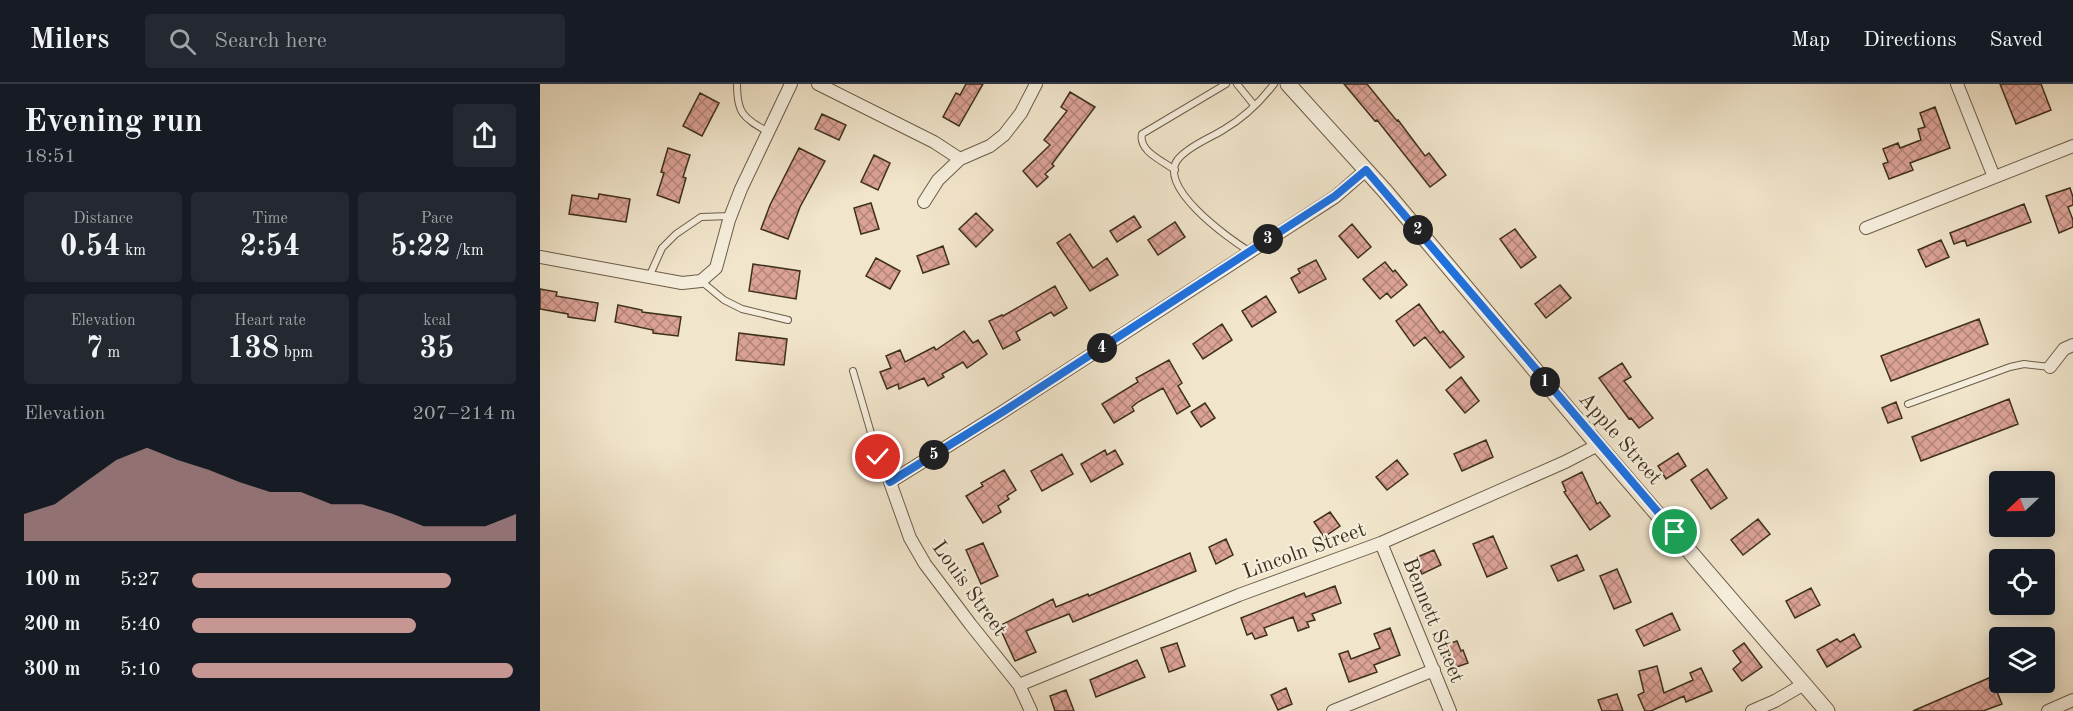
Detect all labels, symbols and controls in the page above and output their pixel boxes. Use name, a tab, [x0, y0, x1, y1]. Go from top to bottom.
search box	[145, 14, 565, 68]
icon: search	[166, 25, 199, 58]
text: Milers	[30, 27, 109, 55]
text: Search here	[214, 30, 327, 52]
text: Map	[1791, 30, 1830, 51]
text: Directions	[1863, 30, 1957, 51]
text: Saved	[1990, 30, 2043, 51]
button: share	[453, 104, 516, 167]
text: Evening run	[24, 106, 203, 139]
text: 18:51	[24, 147, 76, 167]
text: Distance	[73, 211, 133, 227]
text: Time	[252, 211, 288, 227]
text: Pace	[421, 211, 453, 227]
pin: 2	[1403, 215, 1433, 245]
text: 2	[1413, 222, 1423, 238]
pin: 3	[1253, 224, 1283, 254]
text: 3	[1263, 231, 1273, 247]
text: 0.54	[60, 232, 121, 262]
text: 2:54	[240, 232, 300, 262]
text: 5:22	[390, 232, 451, 262]
text: km	[121, 243, 146, 259]
text: /km	[451, 243, 484, 259]
text: Elevation	[70, 313, 136, 329]
text: Heart rate	[234, 313, 306, 329]
text: kcal	[423, 313, 451, 329]
pin: 4	[1087, 333, 1117, 363]
text: 7	[86, 334, 103, 364]
text: 138	[227, 334, 279, 364]
text: 35	[420, 334, 454, 364]
text: 4	[1097, 340, 1107, 356]
text: m	[103, 345, 120, 361]
text: bpm	[279, 345, 313, 361]
pin: 1	[1530, 367, 1560, 397]
text: 1	[1540, 374, 1550, 390]
street label: Apple Street	[1574, 389, 1665, 489]
text: Elevation	[24, 404, 105, 424]
text: 207–214 m	[413, 404, 516, 424]
pin	[852, 431, 903, 482]
icon: check	[861, 440, 894, 473]
pin: 5	[919, 440, 949, 470]
text: 5	[929, 447, 939, 463]
north arrow	[1989, 471, 2055, 537]
map controls	[1989, 471, 2055, 693]
pin	[1649, 506, 1700, 557]
icon: arrive	[1658, 515, 1691, 548]
street label: Lincoln Street	[1240, 519, 1369, 583]
street label: Louis Street	[927, 537, 1010, 640]
button: locate	[1989, 549, 2055, 615]
street label: Bennett Street	[1398, 555, 1467, 686]
text: 100 m	[24, 570, 80, 590]
text: 5:27	[120, 570, 160, 590]
text: 200 m	[24, 615, 80, 635]
text: 5:40	[120, 615, 160, 635]
button: layers	[1989, 627, 2055, 693]
text: 300 m	[24, 660, 80, 680]
text: 5:10	[120, 660, 160, 680]

